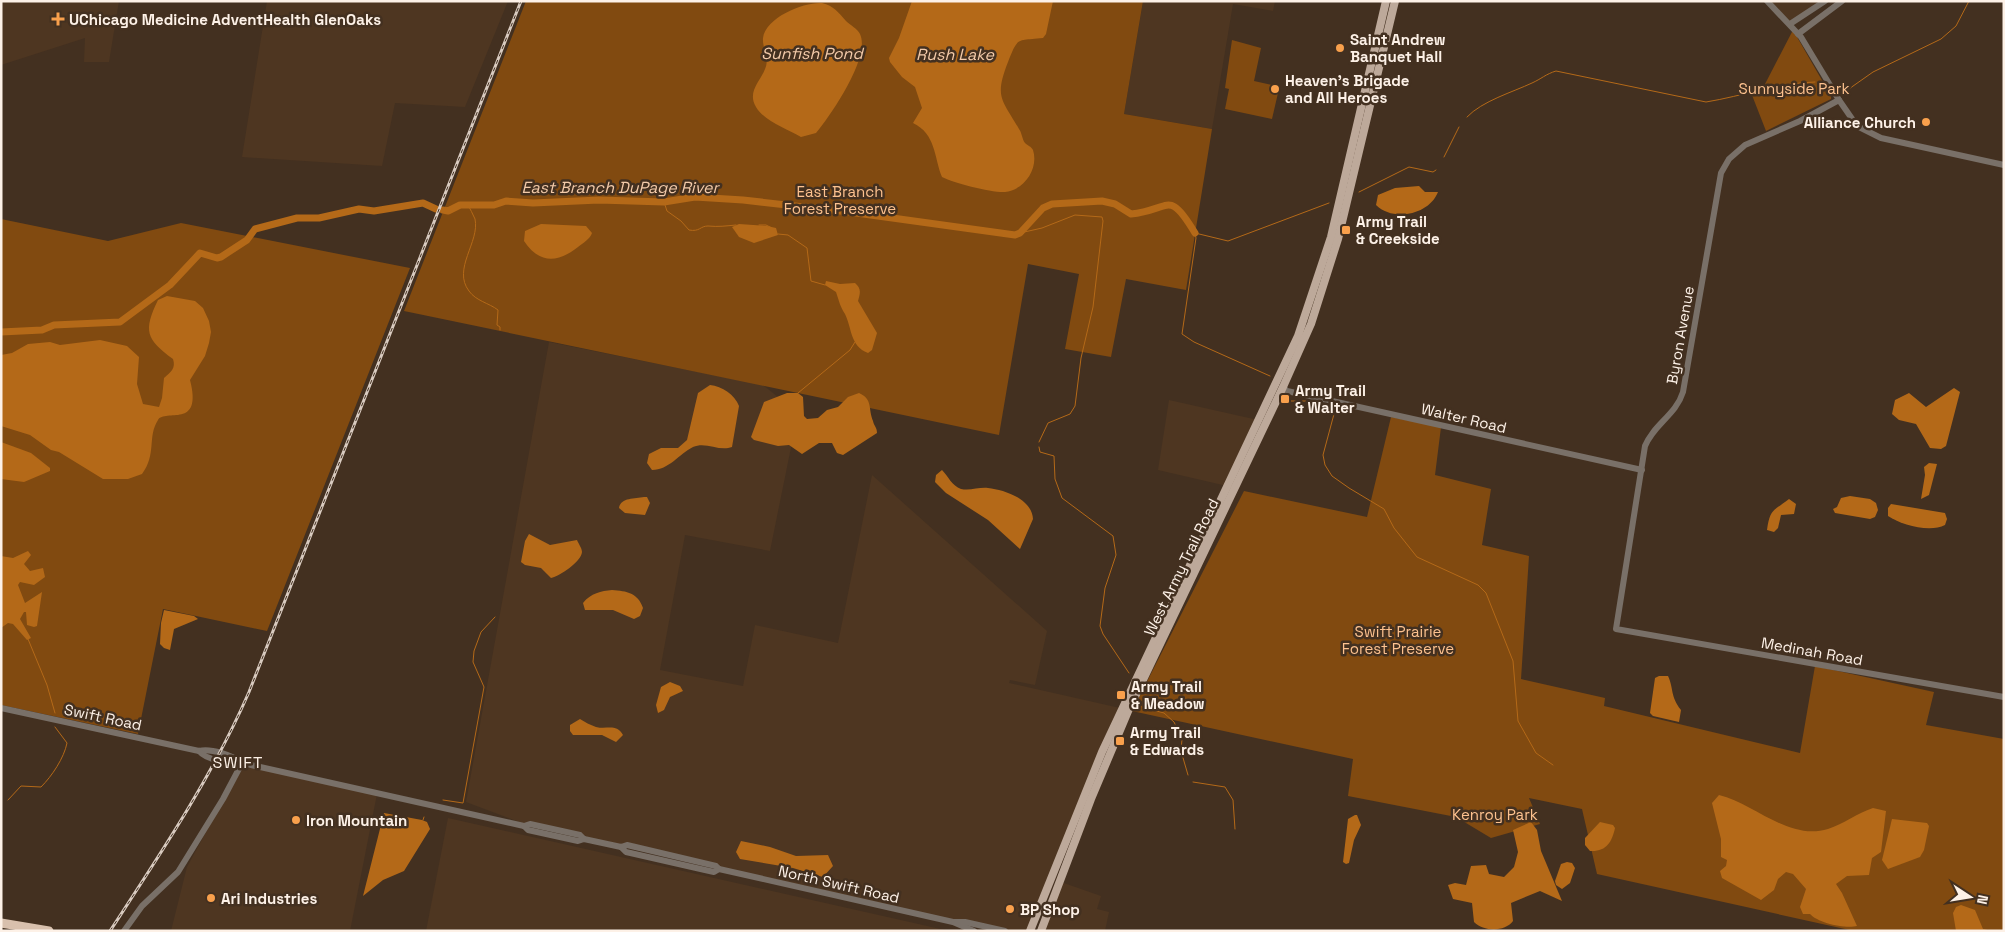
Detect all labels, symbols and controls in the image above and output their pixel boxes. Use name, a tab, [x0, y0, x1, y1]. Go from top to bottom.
place label: UChicago Medicine AdventHealth GlenOaks	[69, 10, 381, 29]
marker: UChicago Medicine AdventHealth GlenOaks	[51, 12, 65, 26]
place label: Saint Andrew Banquet Hall	[1350, 30, 1446, 66]
marker: Saint Andrew Banquet Hall	[1334, 42, 1346, 54]
water label: Sunfish Pond	[761, 43, 864, 64]
water label: Rush Lake	[916, 44, 994, 65]
place label: Heaven’s Brigade and All Heroes	[1285, 71, 1410, 107]
park label: Sunnyside Park	[1739, 79, 1850, 98]
marker: Heaven’s Brigade and All Heroes	[1269, 83, 1281, 95]
place label: Alliance Church	[1804, 113, 1916, 132]
marker: Alliance Church	[1920, 116, 1932, 128]
water label: East Branch DuPage River	[521, 177, 721, 198]
park label: East Branch Forest Preserve	[784, 182, 896, 218]
place label: Army Trail & Creekside	[1356, 212, 1440, 248]
marker: Army Trail & Creekside	[1340, 224, 1352, 236]
street label: Byron Avenue	[1662, 284, 1698, 386]
place label: Army Trail & Walter	[1295, 381, 1366, 417]
marker: Army Trail & Walter	[1279, 393, 1291, 405]
street label: Walter Road	[1419, 399, 1509, 437]
street label: West Army Trail Road	[1140, 495, 1222, 639]
park label: Swift Prairie Forest Preserve	[1342, 622, 1454, 658]
street label: Medinah Road	[1760, 633, 1864, 669]
place label: Army Trail & Meadow	[1131, 677, 1205, 713]
marker: Army Trail & Meadow	[1115, 689, 1127, 701]
street label: Swift Road	[62, 700, 144, 734]
place label: Army Trail & Edwards	[1130, 723, 1204, 759]
marker: Army Trail & Edwards	[1114, 735, 1126, 747]
district label: SWIFT	[213, 752, 263, 773]
park label: Kenroy Park	[1452, 805, 1538, 824]
place label: Iron Mountain	[306, 811, 407, 830]
marker: Iron Mountain	[290, 814, 302, 826]
street label: North Swift Road	[777, 861, 901, 907]
north arrow	[1945, 872, 1995, 922]
place label: Ari Industries	[221, 889, 317, 908]
marker: Ari Industries	[205, 892, 217, 904]
text: N	[1973, 893, 1992, 906]
place label: BP Shop	[1020, 900, 1080, 919]
marker: BP Shop	[1004, 903, 1016, 915]

